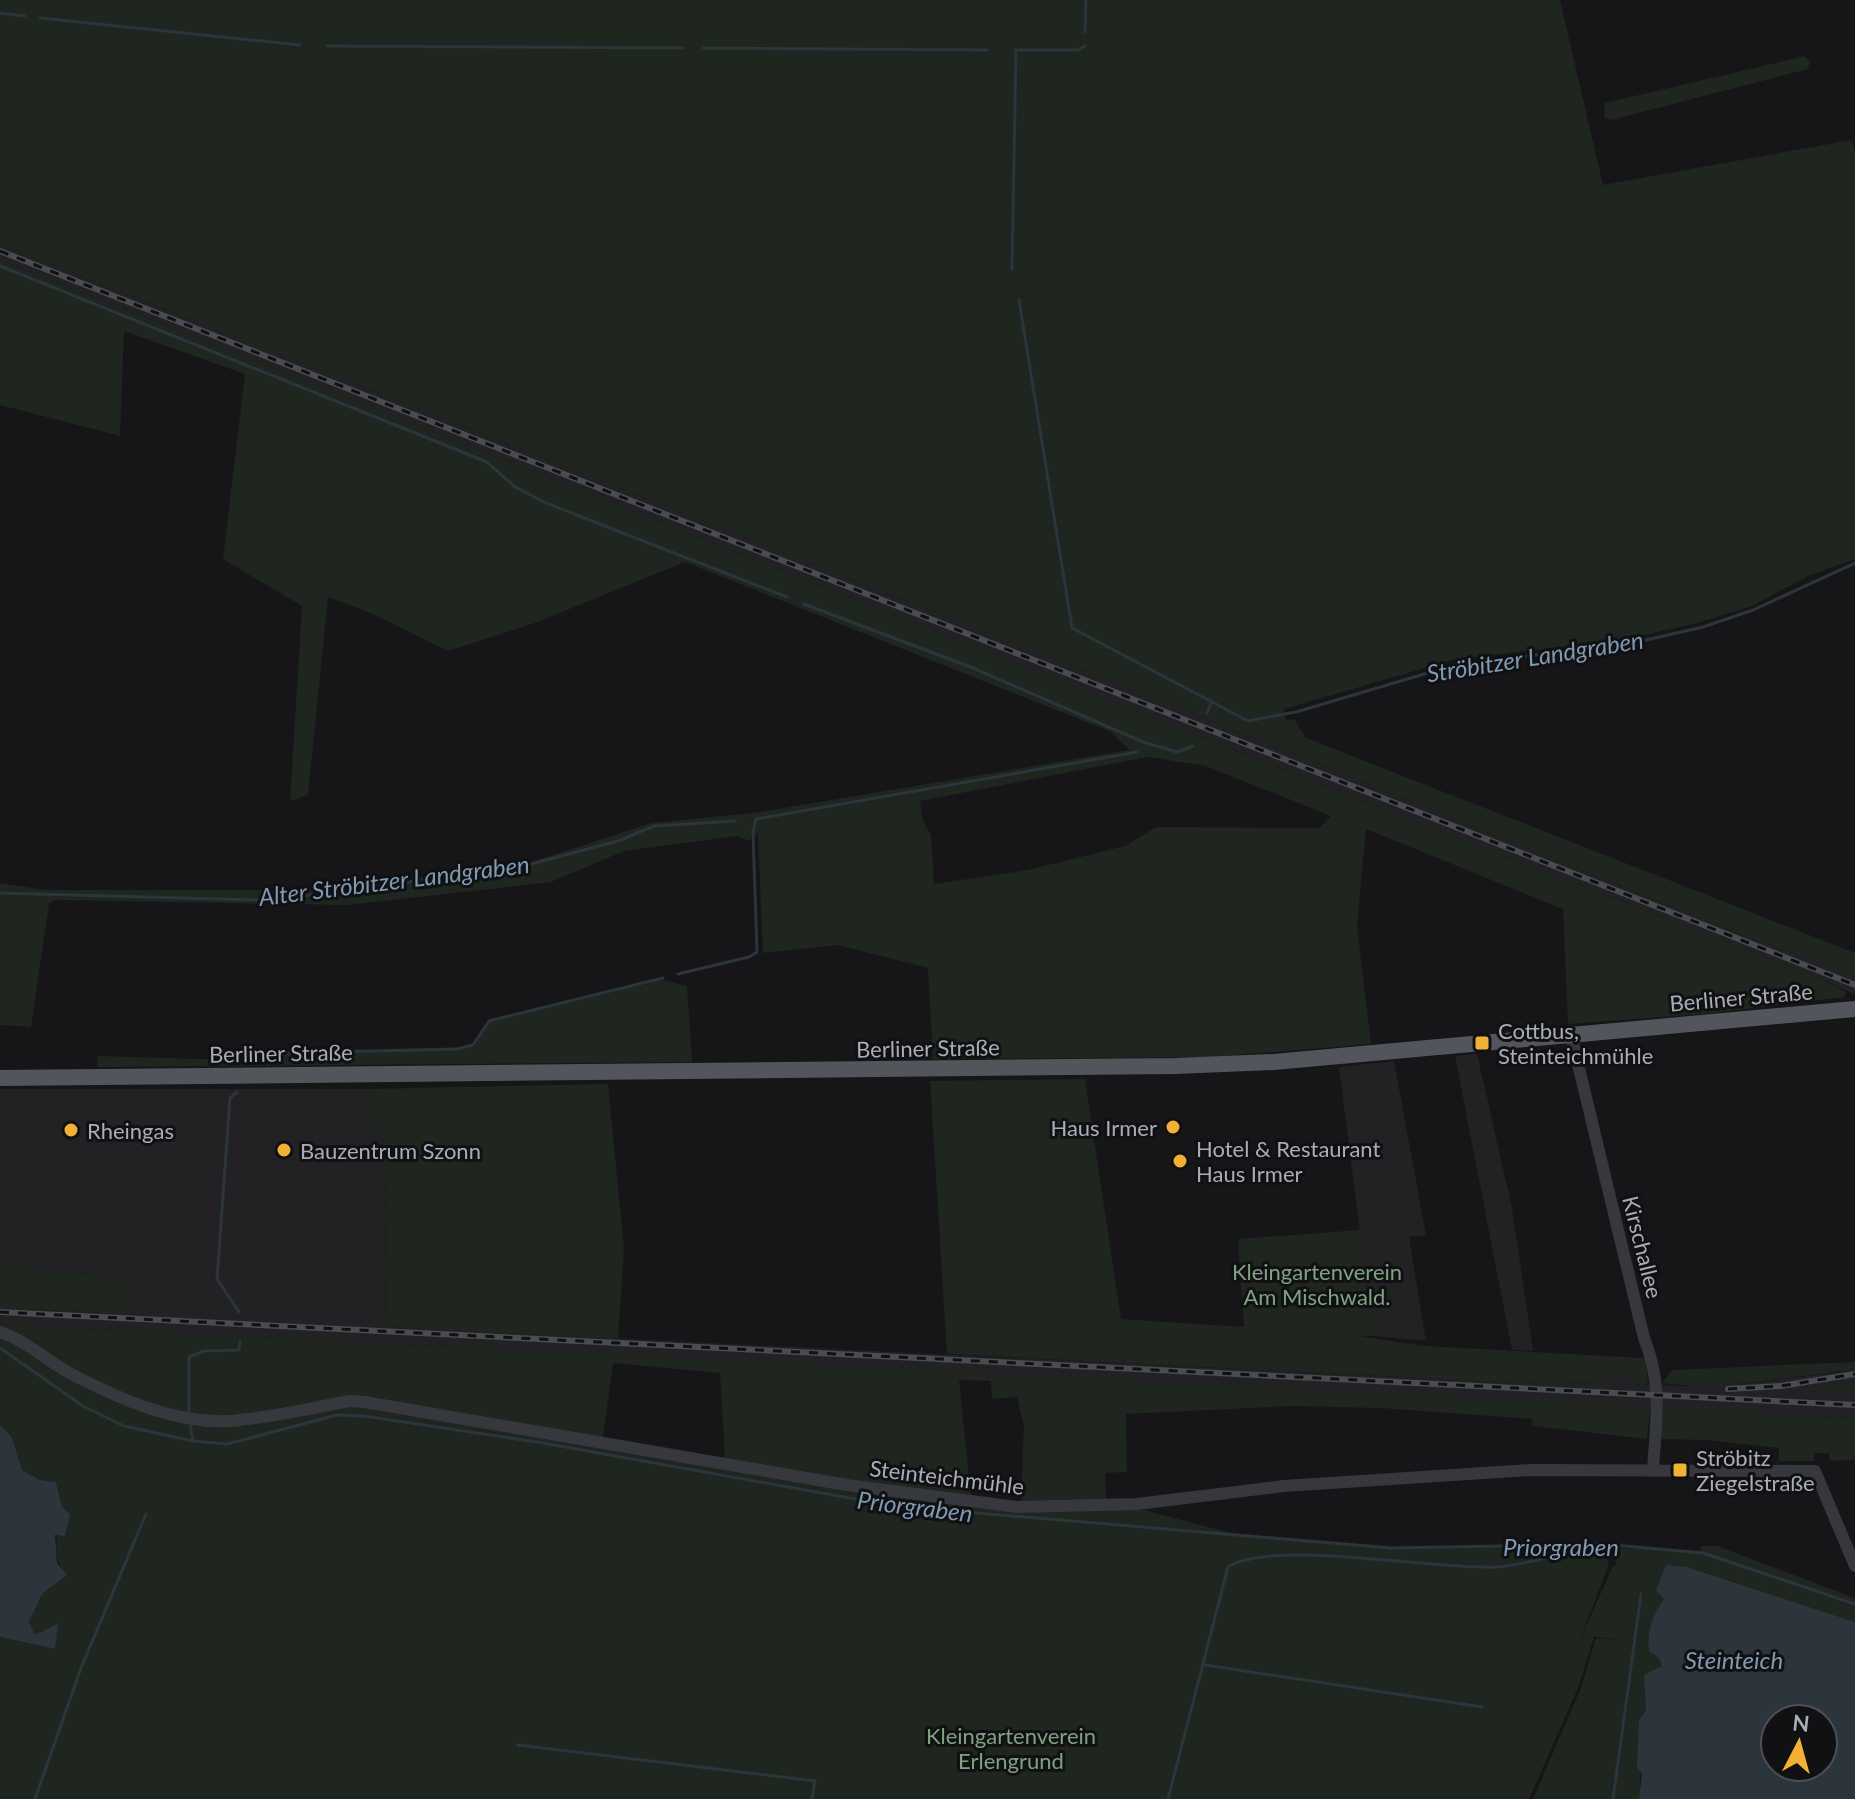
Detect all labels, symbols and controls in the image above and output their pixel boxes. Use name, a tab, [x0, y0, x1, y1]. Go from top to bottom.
water label: Ströbitzer Landgraben	[1425, 625, 1645, 687]
water label: Alter Ströbitzer Landgraben	[256, 849, 531, 911]
street label: Berliner Straße	[1668, 977, 1814, 1017]
place label: Cottbus, Steinteichmühle	[1498, 1017, 1653, 1069]
street label: Berliner Straße	[856, 1033, 1000, 1063]
marker: Cottbus, Steinteichmühle	[1473, 1034, 1491, 1052]
street label: Berliner Straße	[209, 1038, 353, 1068]
place label: Haus Irmer	[1050, 1114, 1157, 1141]
place label: Rheingas	[87, 1117, 174, 1144]
marker: Haus Irmer	[1164, 1118, 1182, 1136]
marker: Rheingas	[62, 1121, 80, 1139]
place label: Hotel & Restaurant Haus Irmer	[1196, 1135, 1380, 1187]
place label: Bauzentrum Szonn	[300, 1137, 481, 1164]
marker: Bauzentrum Szonn	[275, 1141, 293, 1159]
marker: Hotel & Restaurant Haus Irmer	[1171, 1152, 1189, 1170]
street label: Kirschallee	[1617, 1193, 1669, 1301]
park label: Kleingartenverein Am Mischwald.	[1232, 1258, 1402, 1310]
place label: Ströbitz Ziegelstraße	[1696, 1444, 1815, 1496]
street label: Steinteichmühle	[868, 1454, 1026, 1500]
marker: Ströbitz Ziegelstraße	[1671, 1461, 1689, 1479]
water label: Priorgraben	[856, 1485, 974, 1527]
water label: Priorgraben	[1503, 1532, 1619, 1561]
water label: Steinteich	[1685, 1645, 1783, 1674]
north arrow	[1759, 1703, 1839, 1783]
text: N	[1791, 1708, 1811, 1737]
park label: Kleingartenverein Erlengrund	[926, 1722, 1096, 1774]

